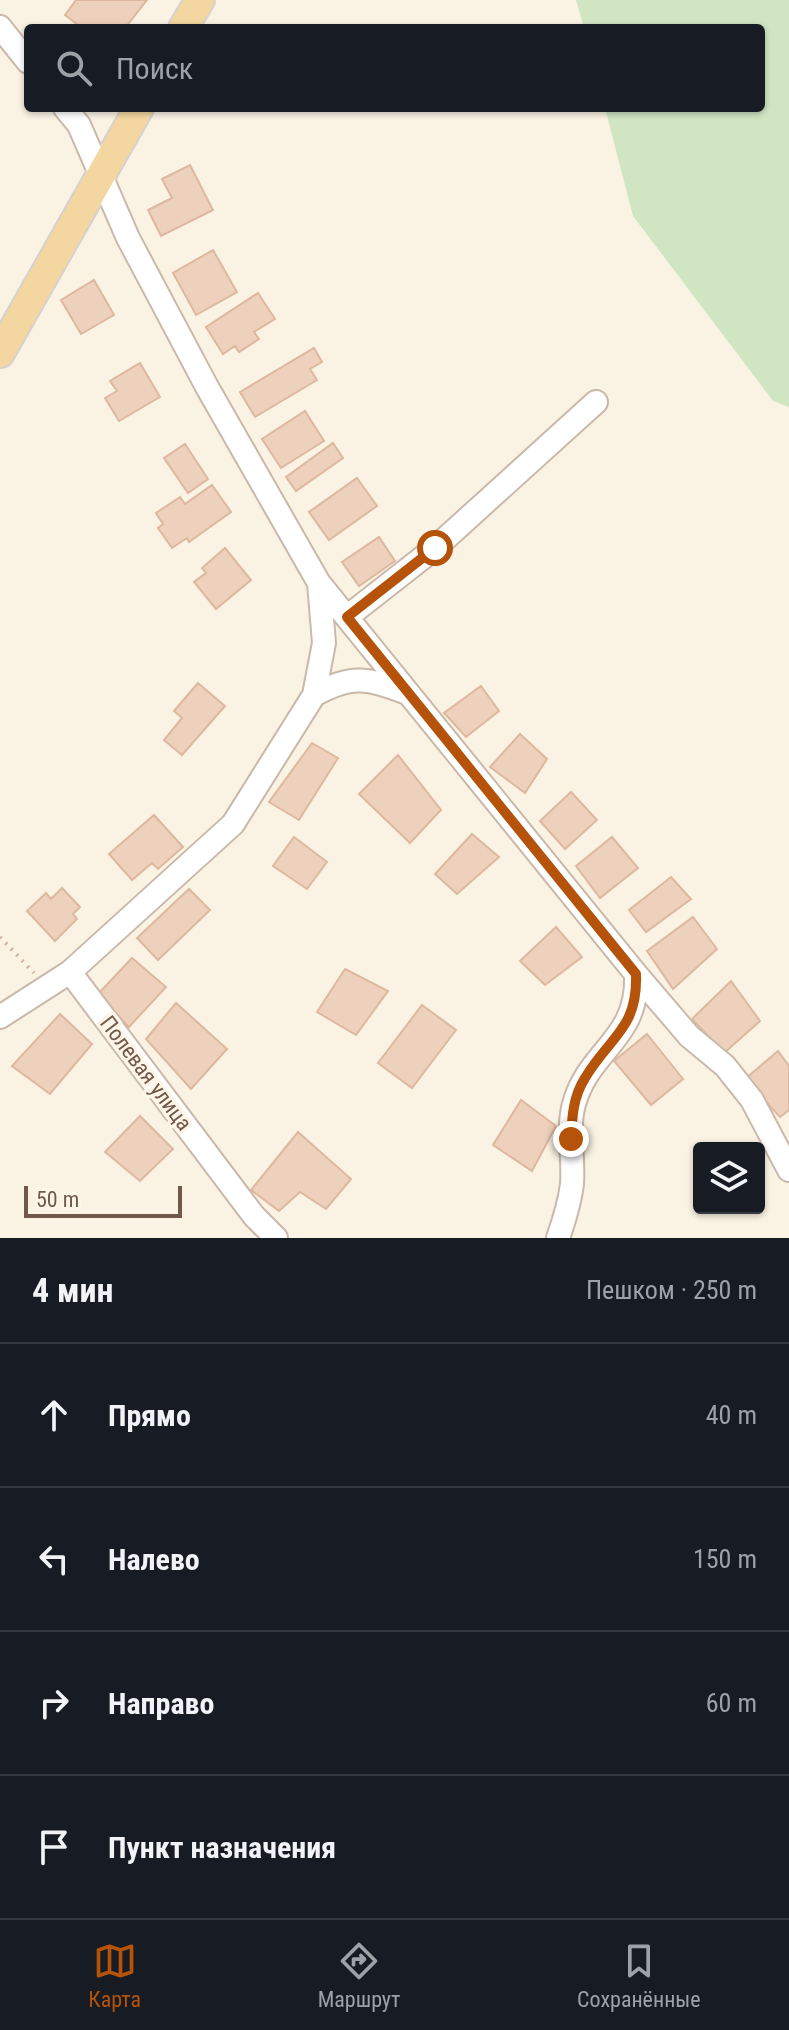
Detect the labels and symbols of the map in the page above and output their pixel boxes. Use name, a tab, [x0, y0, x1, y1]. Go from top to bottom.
route start	[417, 530, 453, 566]
street label: Полевая улица	[95, 1011, 197, 1135]
route end	[553, 1121, 589, 1157]
scale bar	[24, 1182, 182, 1218]

